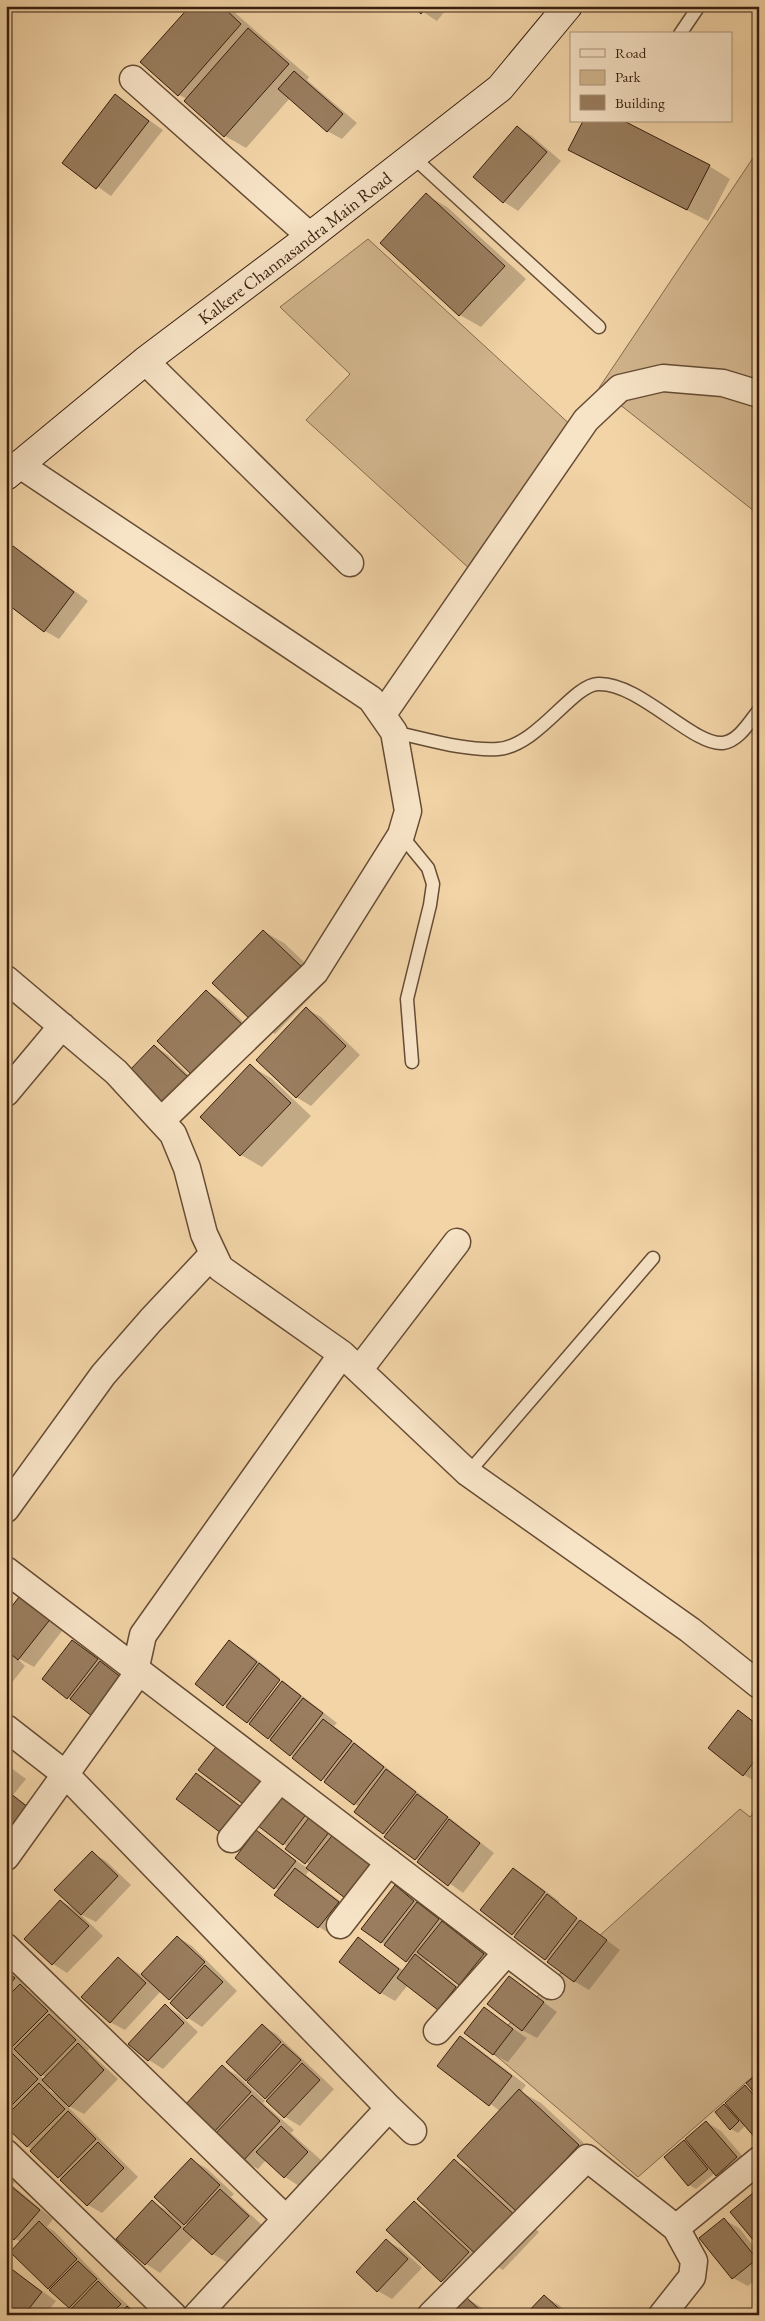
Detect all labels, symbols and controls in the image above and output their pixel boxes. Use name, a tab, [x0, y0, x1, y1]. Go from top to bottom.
legend	[570, 32, 732, 122]
text: Road	[615, 43, 647, 62]
text: Park	[615, 67, 642, 86]
text: Building	[615, 93, 665, 112]
street label: Kalkere Channasandra Main Road	[193, 165, 396, 329]

